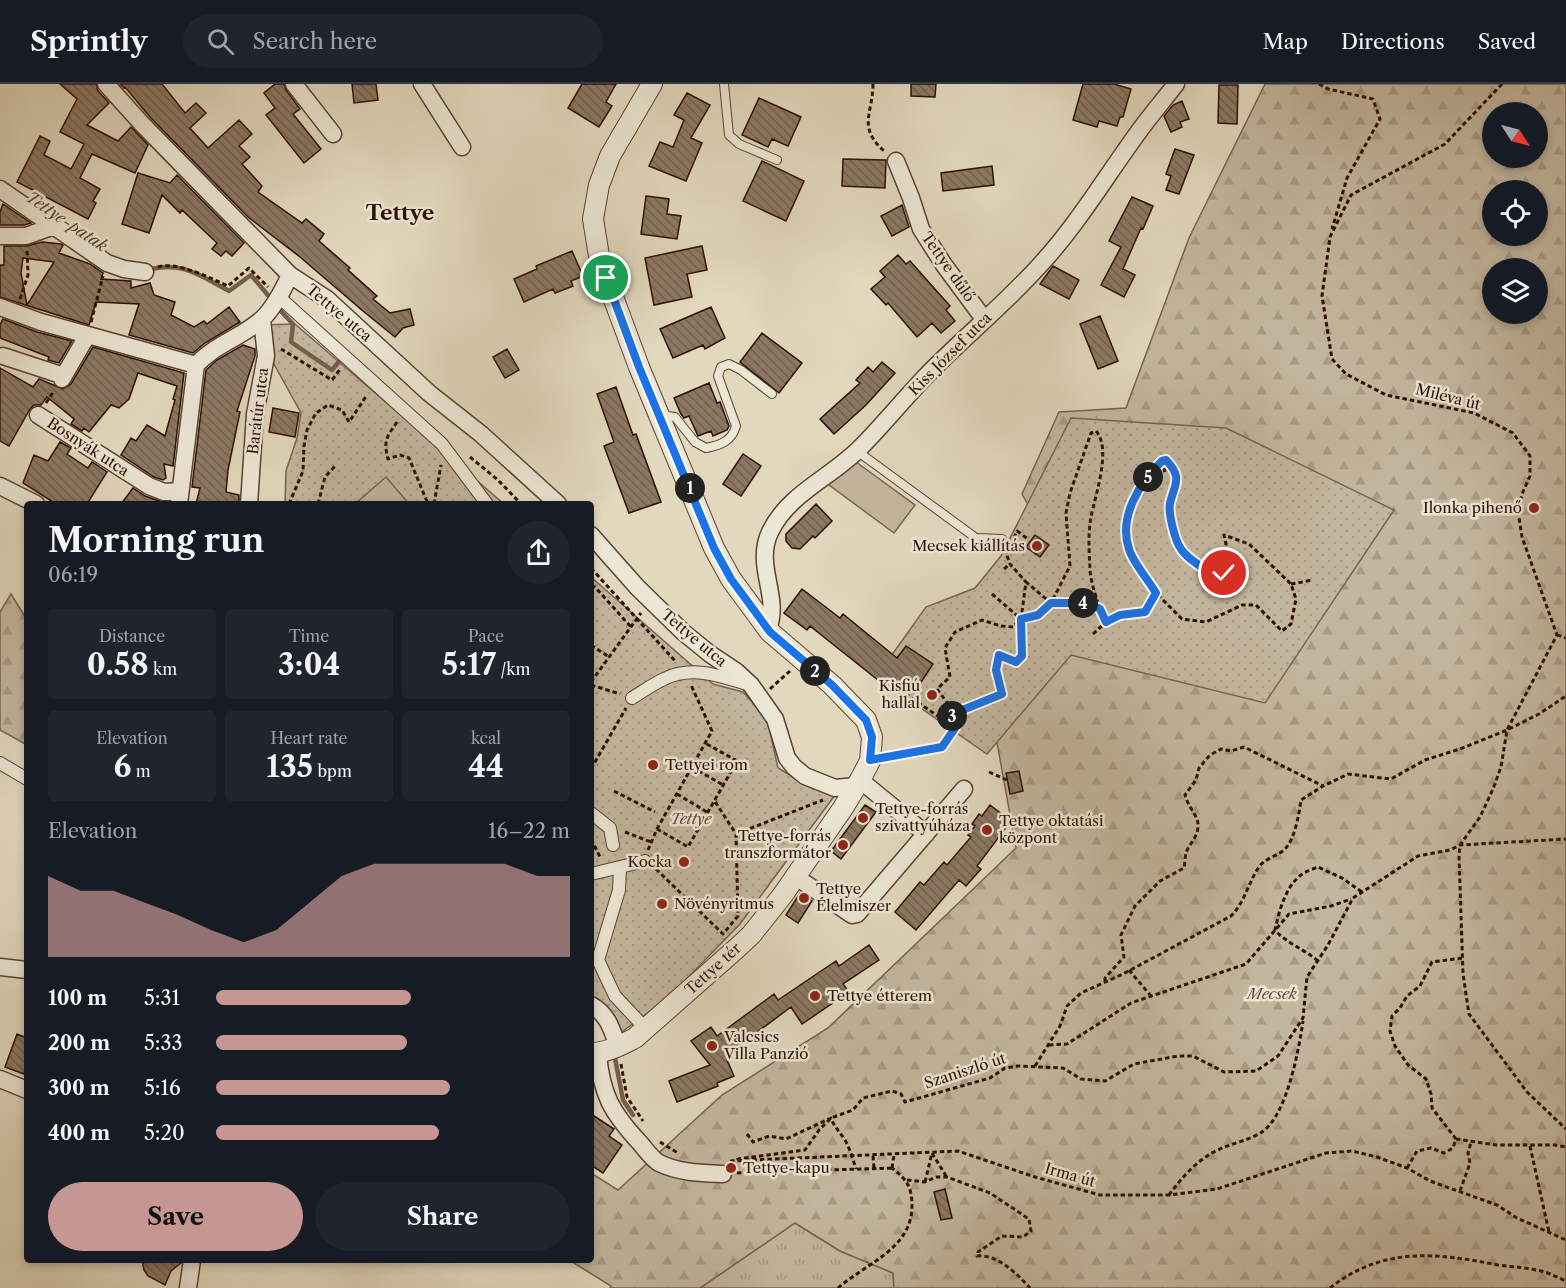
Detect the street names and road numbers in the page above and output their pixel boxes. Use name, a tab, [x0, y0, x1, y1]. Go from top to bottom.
street label: Tettye dűlő	[917, 228, 979, 305]
street label: Tettye utca	[303, 280, 376, 345]
street label: Kiss József utca	[904, 308, 995, 399]
street label: Barátúr utca	[243, 366, 272, 455]
street label: Miléva út	[1414, 379, 1483, 414]
street label: Bosnyák utca	[44, 413, 133, 480]
street label: Tettye utca	[658, 605, 731, 670]
street label: Tettye tér	[681, 938, 745, 999]
street label: Szaniszló út	[922, 1048, 1009, 1093]
street label: Irma út	[1043, 1158, 1098, 1191]

